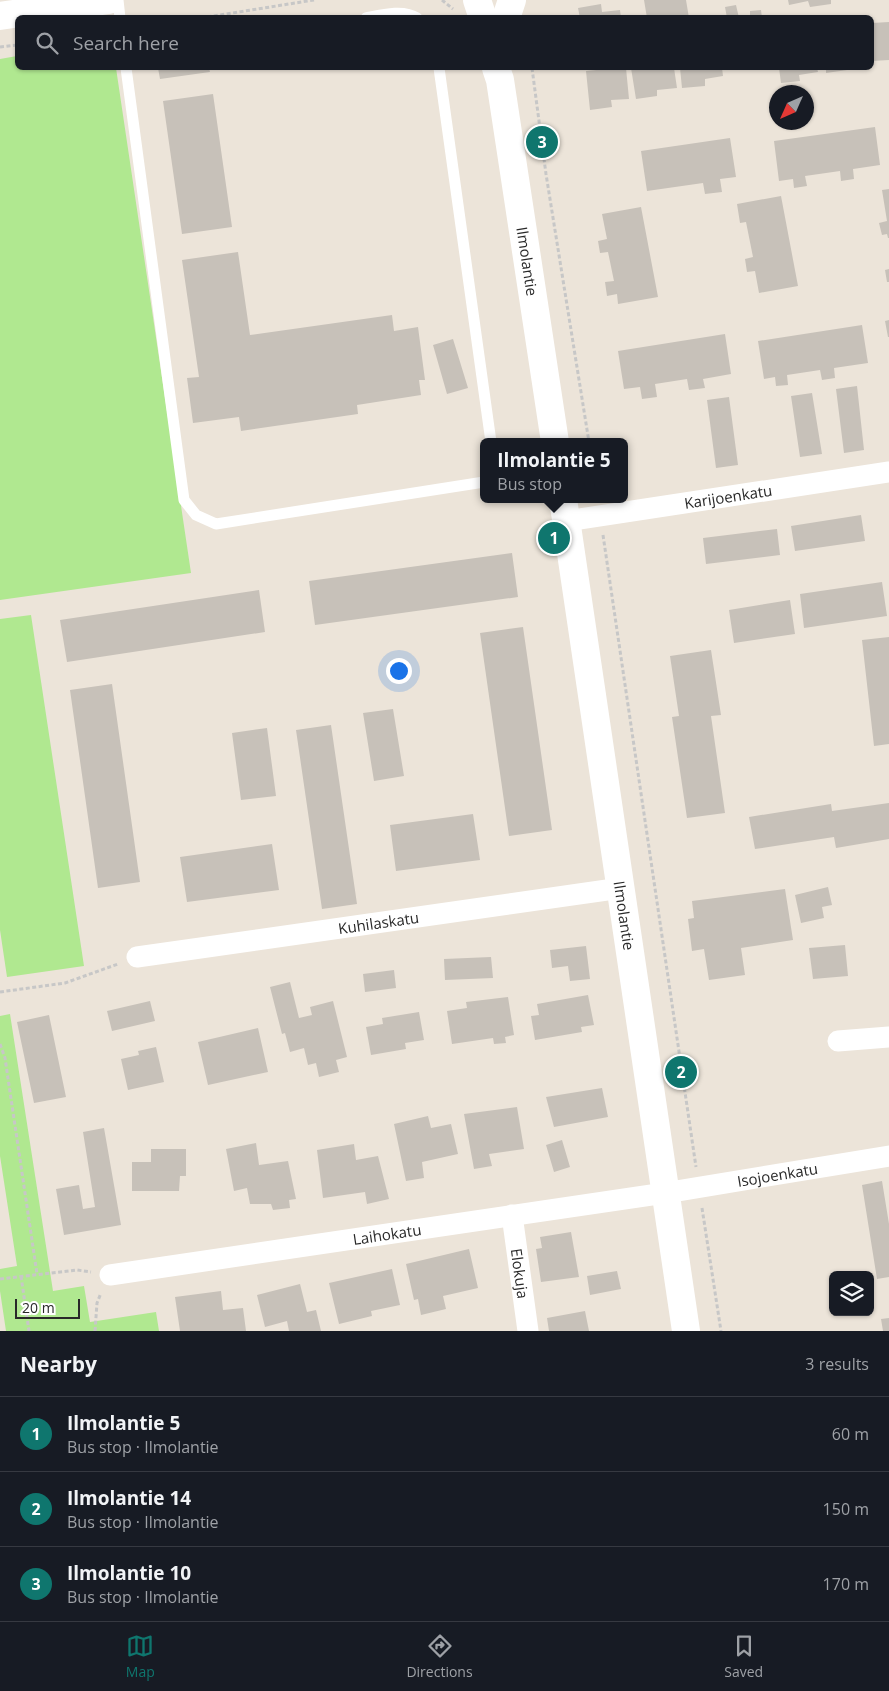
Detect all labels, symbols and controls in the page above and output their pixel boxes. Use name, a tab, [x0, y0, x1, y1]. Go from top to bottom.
search box	[15, 15, 874, 70]
icon: search	[33, 29, 61, 57]
text: Search here	[73, 30, 179, 56]
north arrow	[769, 85, 814, 130]
pin: 3	[526, 123, 558, 161]
street label: Ilmolantie	[512, 225, 543, 297]
popup	[480, 438, 628, 503]
text: Ilmolantie 5	[497, 447, 611, 473]
text: Bus stop	[497, 473, 562, 495]
street label: Karijoenkatu	[683, 480, 774, 513]
pin: 1	[538, 519, 570, 557]
your location	[386, 658, 412, 684]
street label: Ilmolantie	[610, 879, 640, 951]
street label: Kuhilaskatu	[337, 907, 420, 938]
pin: 2	[665, 1053, 697, 1091]
street label: Isojoenkatu	[736, 1158, 819, 1191]
street label: Laihokatu	[351, 1219, 423, 1249]
street label: Elokuja	[507, 1247, 533, 1300]
map controls	[829, 1271, 874, 1316]
button: layers	[829, 1271, 874, 1316]
scale bar	[15, 1296, 80, 1319]
text: 20 m	[22, 1298, 55, 1317]
text: Nearby	[20, 1350, 97, 1378]
text: 3 results	[805, 1353, 869, 1375]
text: Ilmolantie 5	[67, 1410, 180, 1436]
text: 1	[31, 1423, 41, 1445]
text: 60 m	[832, 1423, 869, 1445]
text: Bus stop · Ilmolantie	[67, 1436, 219, 1458]
text: Ilmolantie 14	[67, 1485, 191, 1511]
text: 2	[31, 1498, 41, 1520]
text: 150 m	[823, 1498, 869, 1520]
text: Bus stop · Ilmolantie	[67, 1511, 219, 1533]
text: Ilmolantie 10	[67, 1560, 191, 1586]
text: 3	[31, 1573, 41, 1595]
text: 170 m	[823, 1573, 869, 1595]
text: Bus stop · Ilmolantie	[67, 1586, 219, 1608]
tab: Map	[126, 1632, 155, 1681]
tab: Directions	[406, 1632, 473, 1681]
tab: Saved	[724, 1632, 763, 1681]

